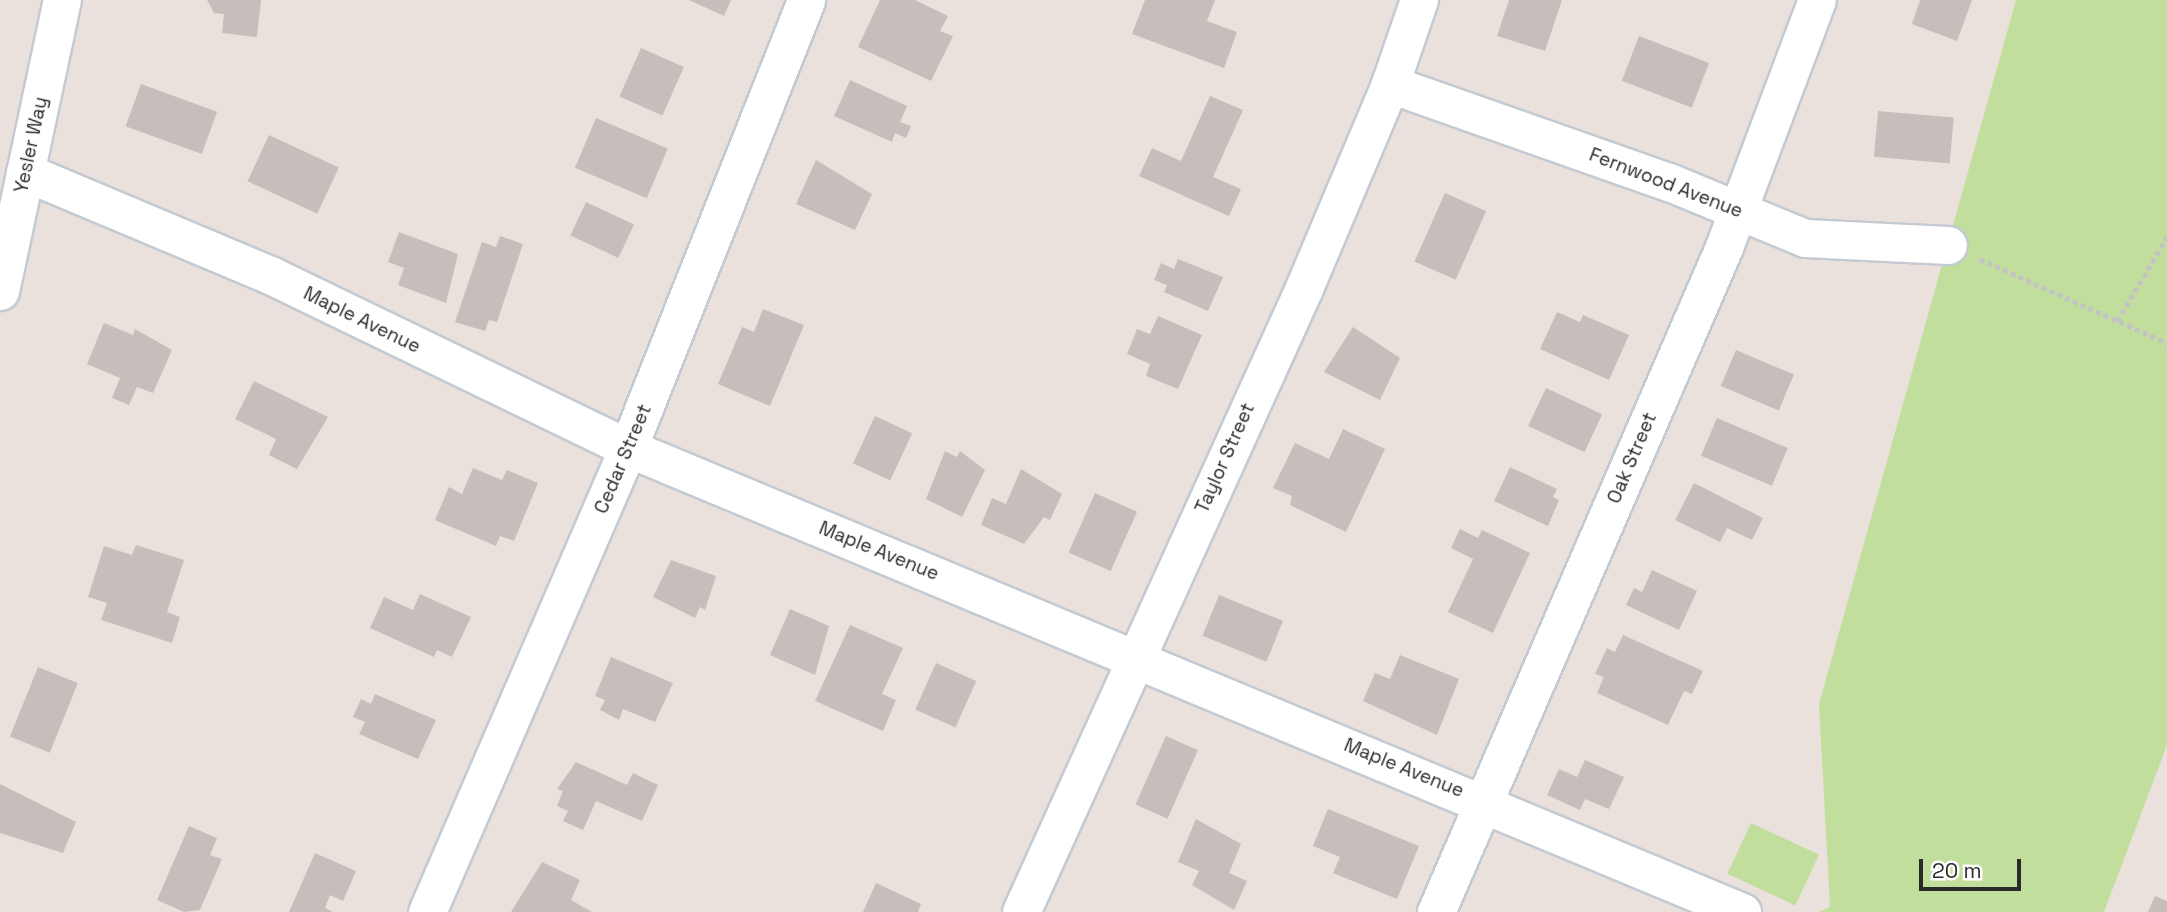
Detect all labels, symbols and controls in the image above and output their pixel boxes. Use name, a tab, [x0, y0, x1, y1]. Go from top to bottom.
street label: Yesler Way	[10, 95, 52, 195]
street label: Fernwood Avenue	[1586, 143, 1746, 223]
street label: Maple Avenue	[300, 282, 424, 358]
street label: Taylor Street	[1191, 399, 1259, 517]
street label: Cedar Street	[590, 401, 656, 517]
street label: Oak Street	[1603, 409, 1661, 507]
street label: Maple Avenue	[816, 517, 942, 585]
street label: Maple Avenue	[1341, 734, 1467, 802]
scale bar	[1922, 846, 2024, 890]
text: 20 m	[1932, 857, 1982, 884]

